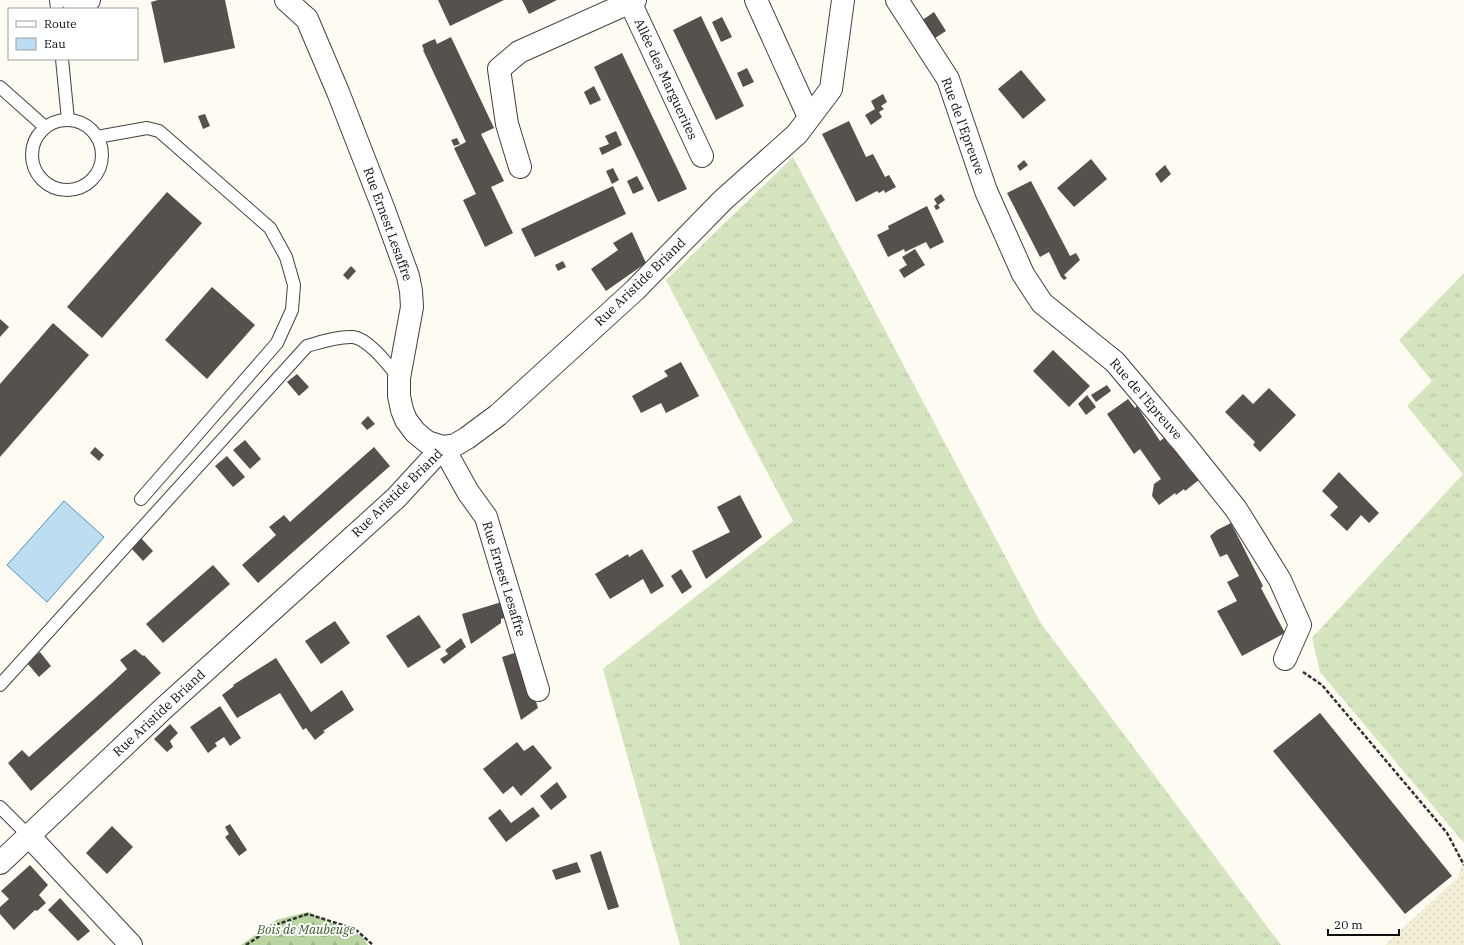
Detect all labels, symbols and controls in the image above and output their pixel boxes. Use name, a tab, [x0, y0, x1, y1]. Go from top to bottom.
legend	[8, 8, 138, 60]
text: Route	[44, 16, 77, 31]
street label: Allée des Marguerites	[630, 16, 702, 142]
text: Eau	[44, 36, 66, 51]
street label: Rue de l'Epreuve	[937, 75, 989, 177]
street label: Rue Ernest Lesaffre	[360, 165, 416, 283]
street label: Rue Aristide Briand	[591, 234, 689, 330]
street label: Rue de l'Epreuve	[1106, 355, 1186, 443]
street label: Rue Aristide Briand	[348, 445, 446, 541]
street label: Rue Ernest Lesaffre	[478, 519, 530, 639]
street label: Rue Aristide Briand	[109, 666, 209, 760]
scale bar	[1328, 911, 1399, 937]
text: 20 m	[1334, 917, 1363, 932]
park label: Bois de Maubeuge	[256, 921, 355, 938]

